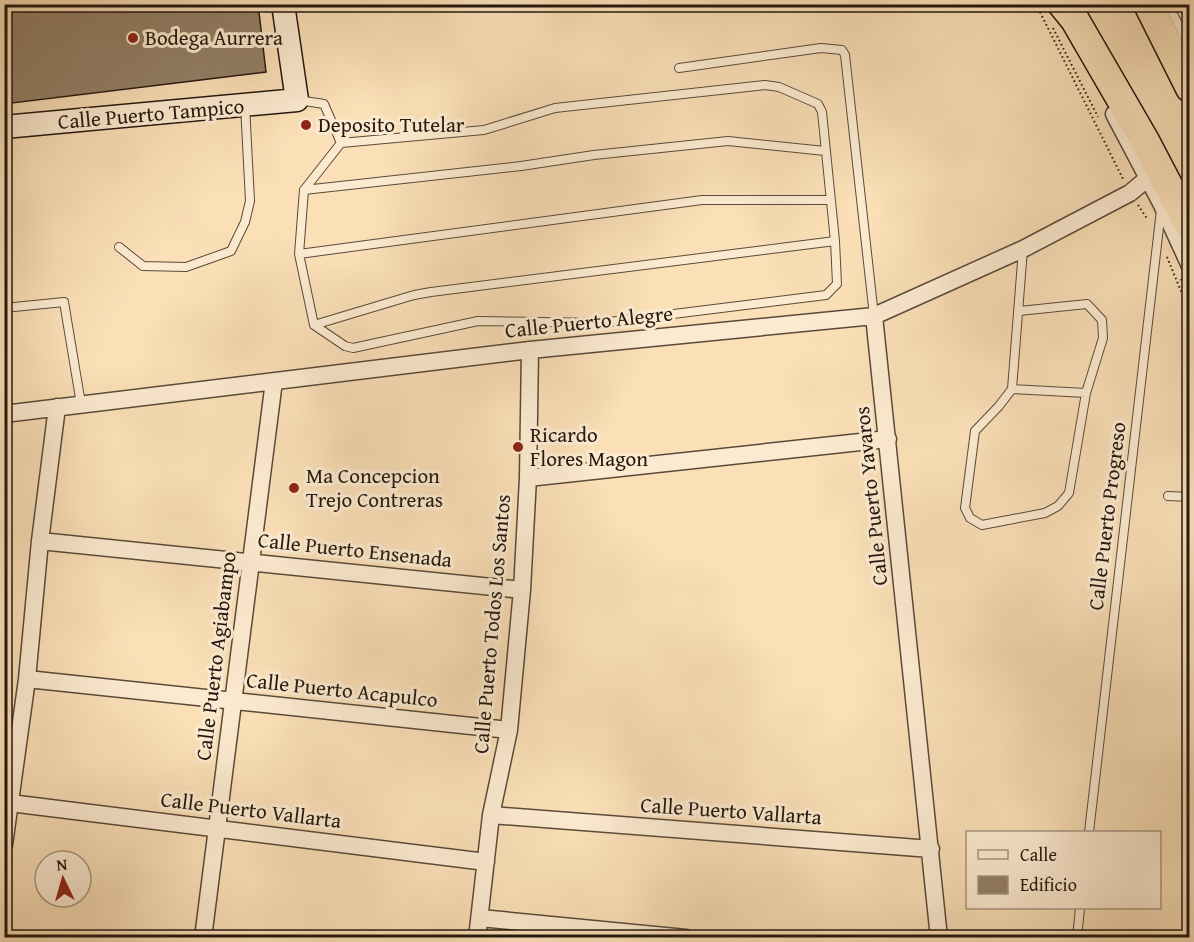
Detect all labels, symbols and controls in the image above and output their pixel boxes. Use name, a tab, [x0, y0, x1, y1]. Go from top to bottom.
place label: Bodega Aurrera	[145, 22, 283, 53]
marker: Bodega Aurrera	[126, 31, 140, 45]
street label: Calle Puerto Tampico	[57, 90, 245, 137]
place label: Deposito Tutelar	[318, 109, 465, 140]
marker: Deposito Tutelar	[299, 118, 313, 132]
street label: Calle Puerto Alegre	[503, 297, 675, 346]
street label: Calle Puerto Yavaros	[846, 405, 895, 587]
place label: Ricardo Flores Magon	[530, 419, 648, 474]
street label: Calle Puerto Progreso	[1080, 420, 1133, 612]
marker: Ricardo Flores Magon	[511, 440, 525, 454]
place label: Ma Concepcion Trejo Contreras	[306, 460, 443, 515]
marker: Ma Concepcion Trejo Contreras	[287, 481, 301, 495]
street label: Calle Puerto Todos Los Santos	[465, 493, 518, 755]
street label: Calle Puerto Ensenada	[256, 524, 454, 575]
street label: Calle Puerto Agiabampo	[187, 550, 244, 762]
street label: Calle Puerto Acapulco	[245, 664, 439, 715]
street label: Calle Puerto Vallarta	[159, 783, 343, 836]
street label: Calle Puerto Vallarta	[639, 789, 823, 832]
legend	[966, 831, 1161, 909]
text: Calle	[1020, 841, 1057, 868]
north arrow	[33, 849, 93, 909]
text: N	[55, 852, 68, 876]
text: Edificio	[1020, 871, 1077, 898]

